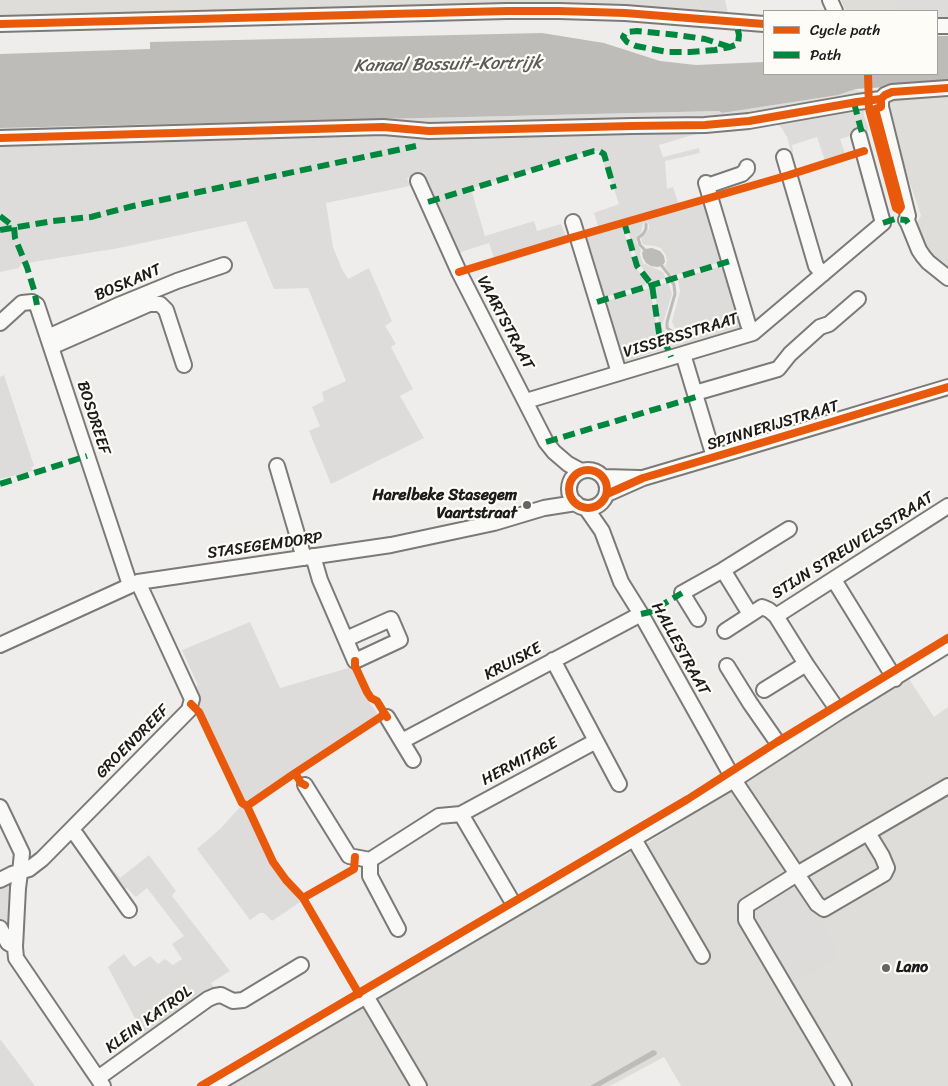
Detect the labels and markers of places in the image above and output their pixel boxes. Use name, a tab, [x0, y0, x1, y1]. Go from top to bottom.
place label: Harelbeke Stasegem Vaartstraat	[372, 486, 517, 524]
marker: Harelbeke Stasegem Vaartstraat	[521, 499, 533, 511]
place label: Lano	[896, 958, 928, 978]
marker: Lano	[880, 962, 892, 974]

